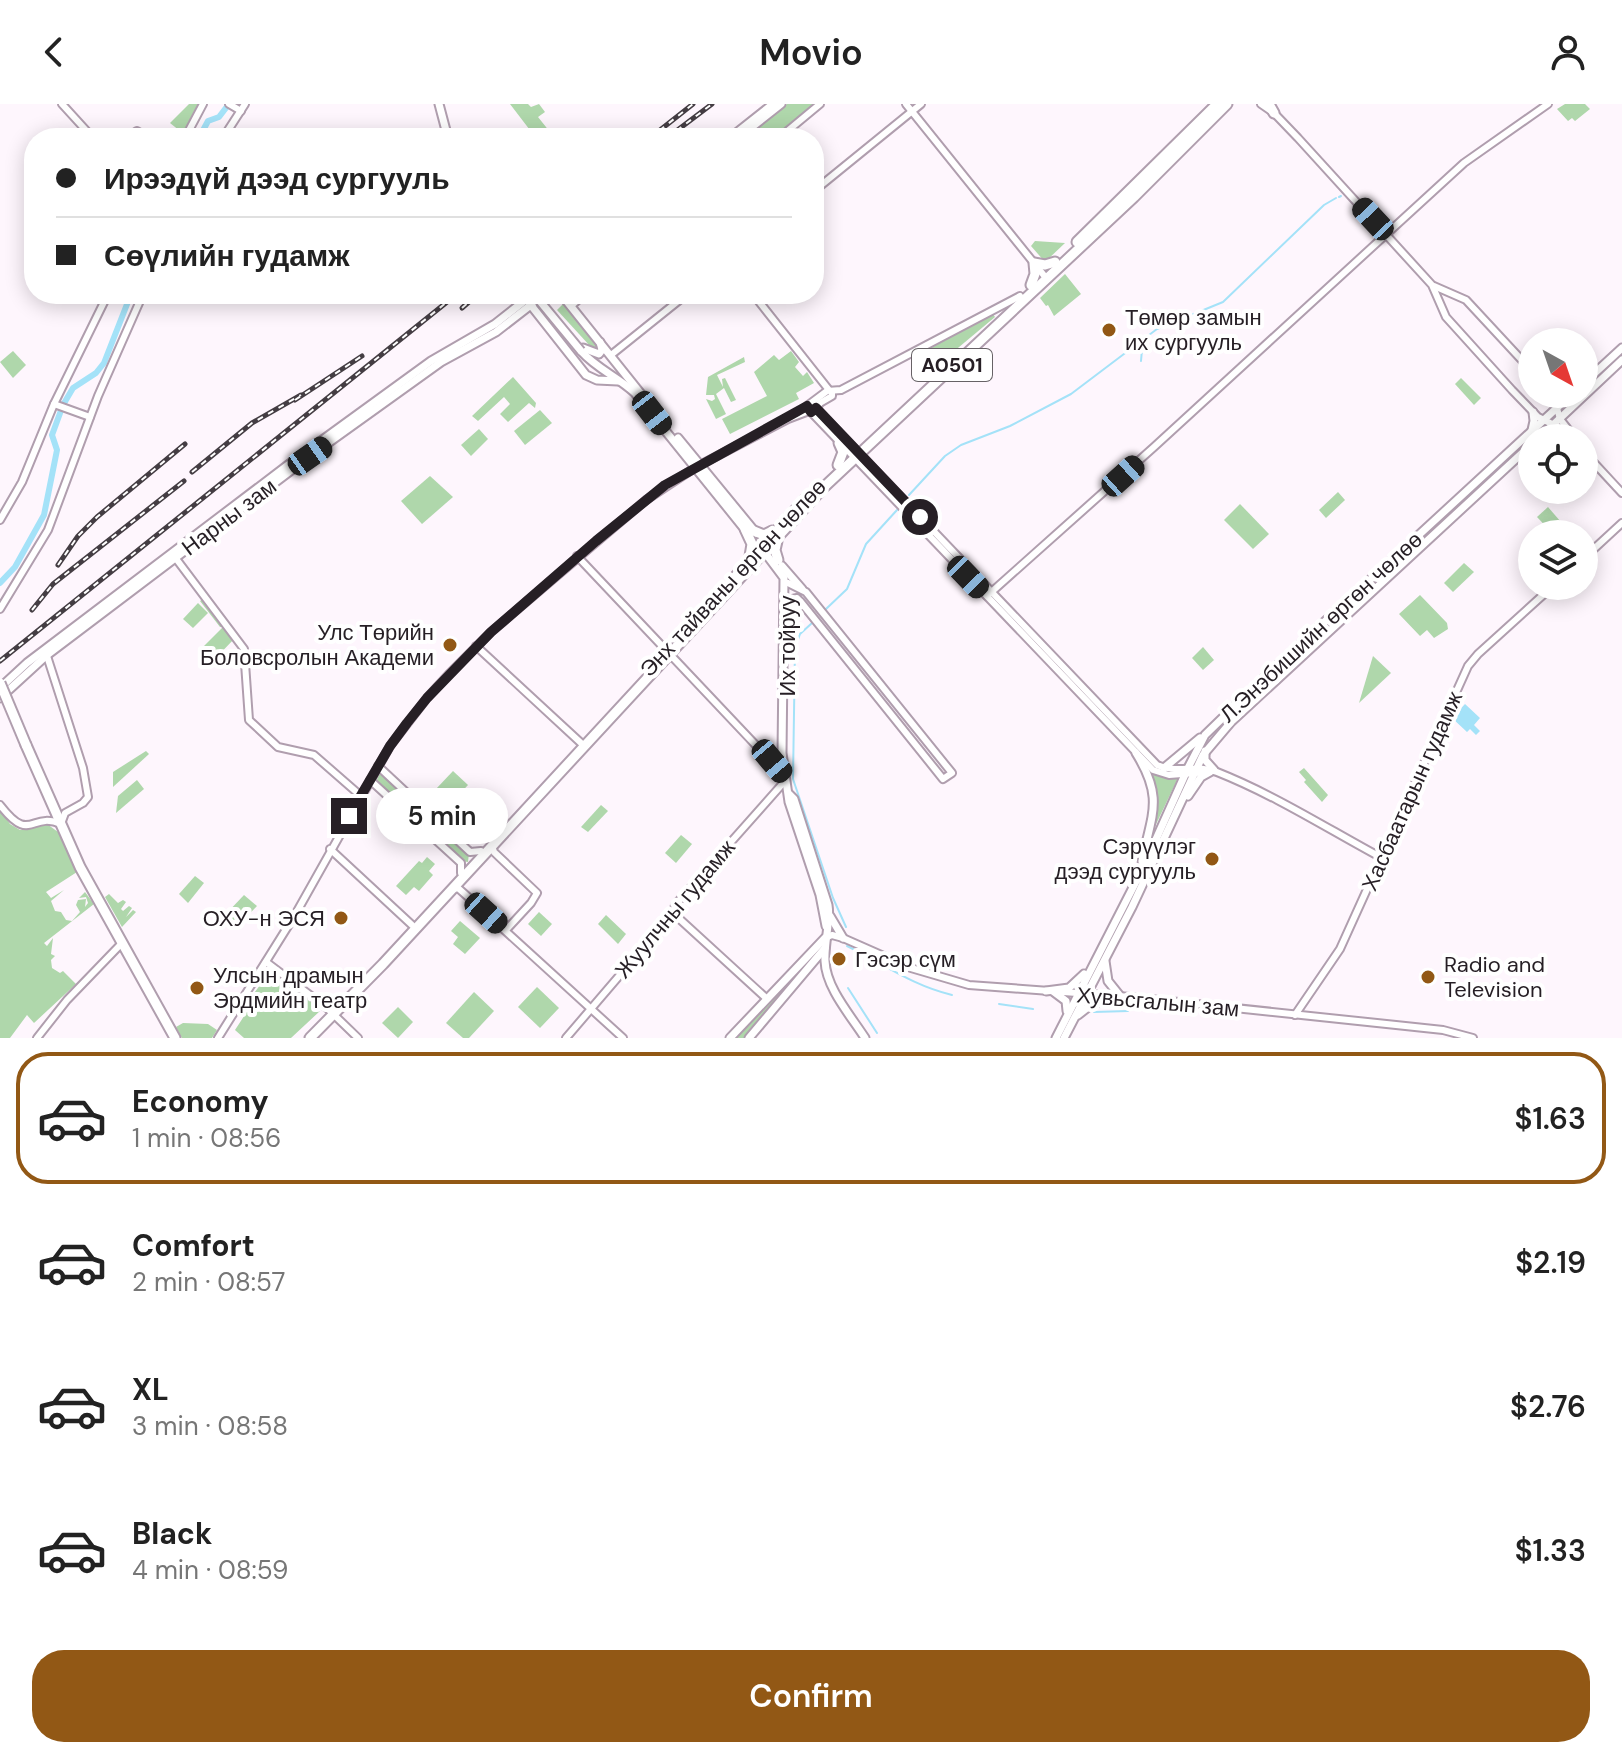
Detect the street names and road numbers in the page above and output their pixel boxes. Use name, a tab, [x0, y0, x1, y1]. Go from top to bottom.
road number: A0501	[912, 349, 992, 381]
street label: Нарны зам	[176, 472, 282, 562]
street label: Энх тайваны өргөн чөлөө	[634, 473, 832, 683]
street label: Л.Энэбишийн өргөн чөлөө	[1214, 525, 1428, 729]
street label: Их тойруу	[773, 595, 802, 697]
street label: Хасбаатарын гудамж	[1355, 687, 1469, 895]
street label: Жуулчны гудамж	[608, 833, 742, 984]
street label: Хувьсгалын зам	[1075, 980, 1241, 1024]

